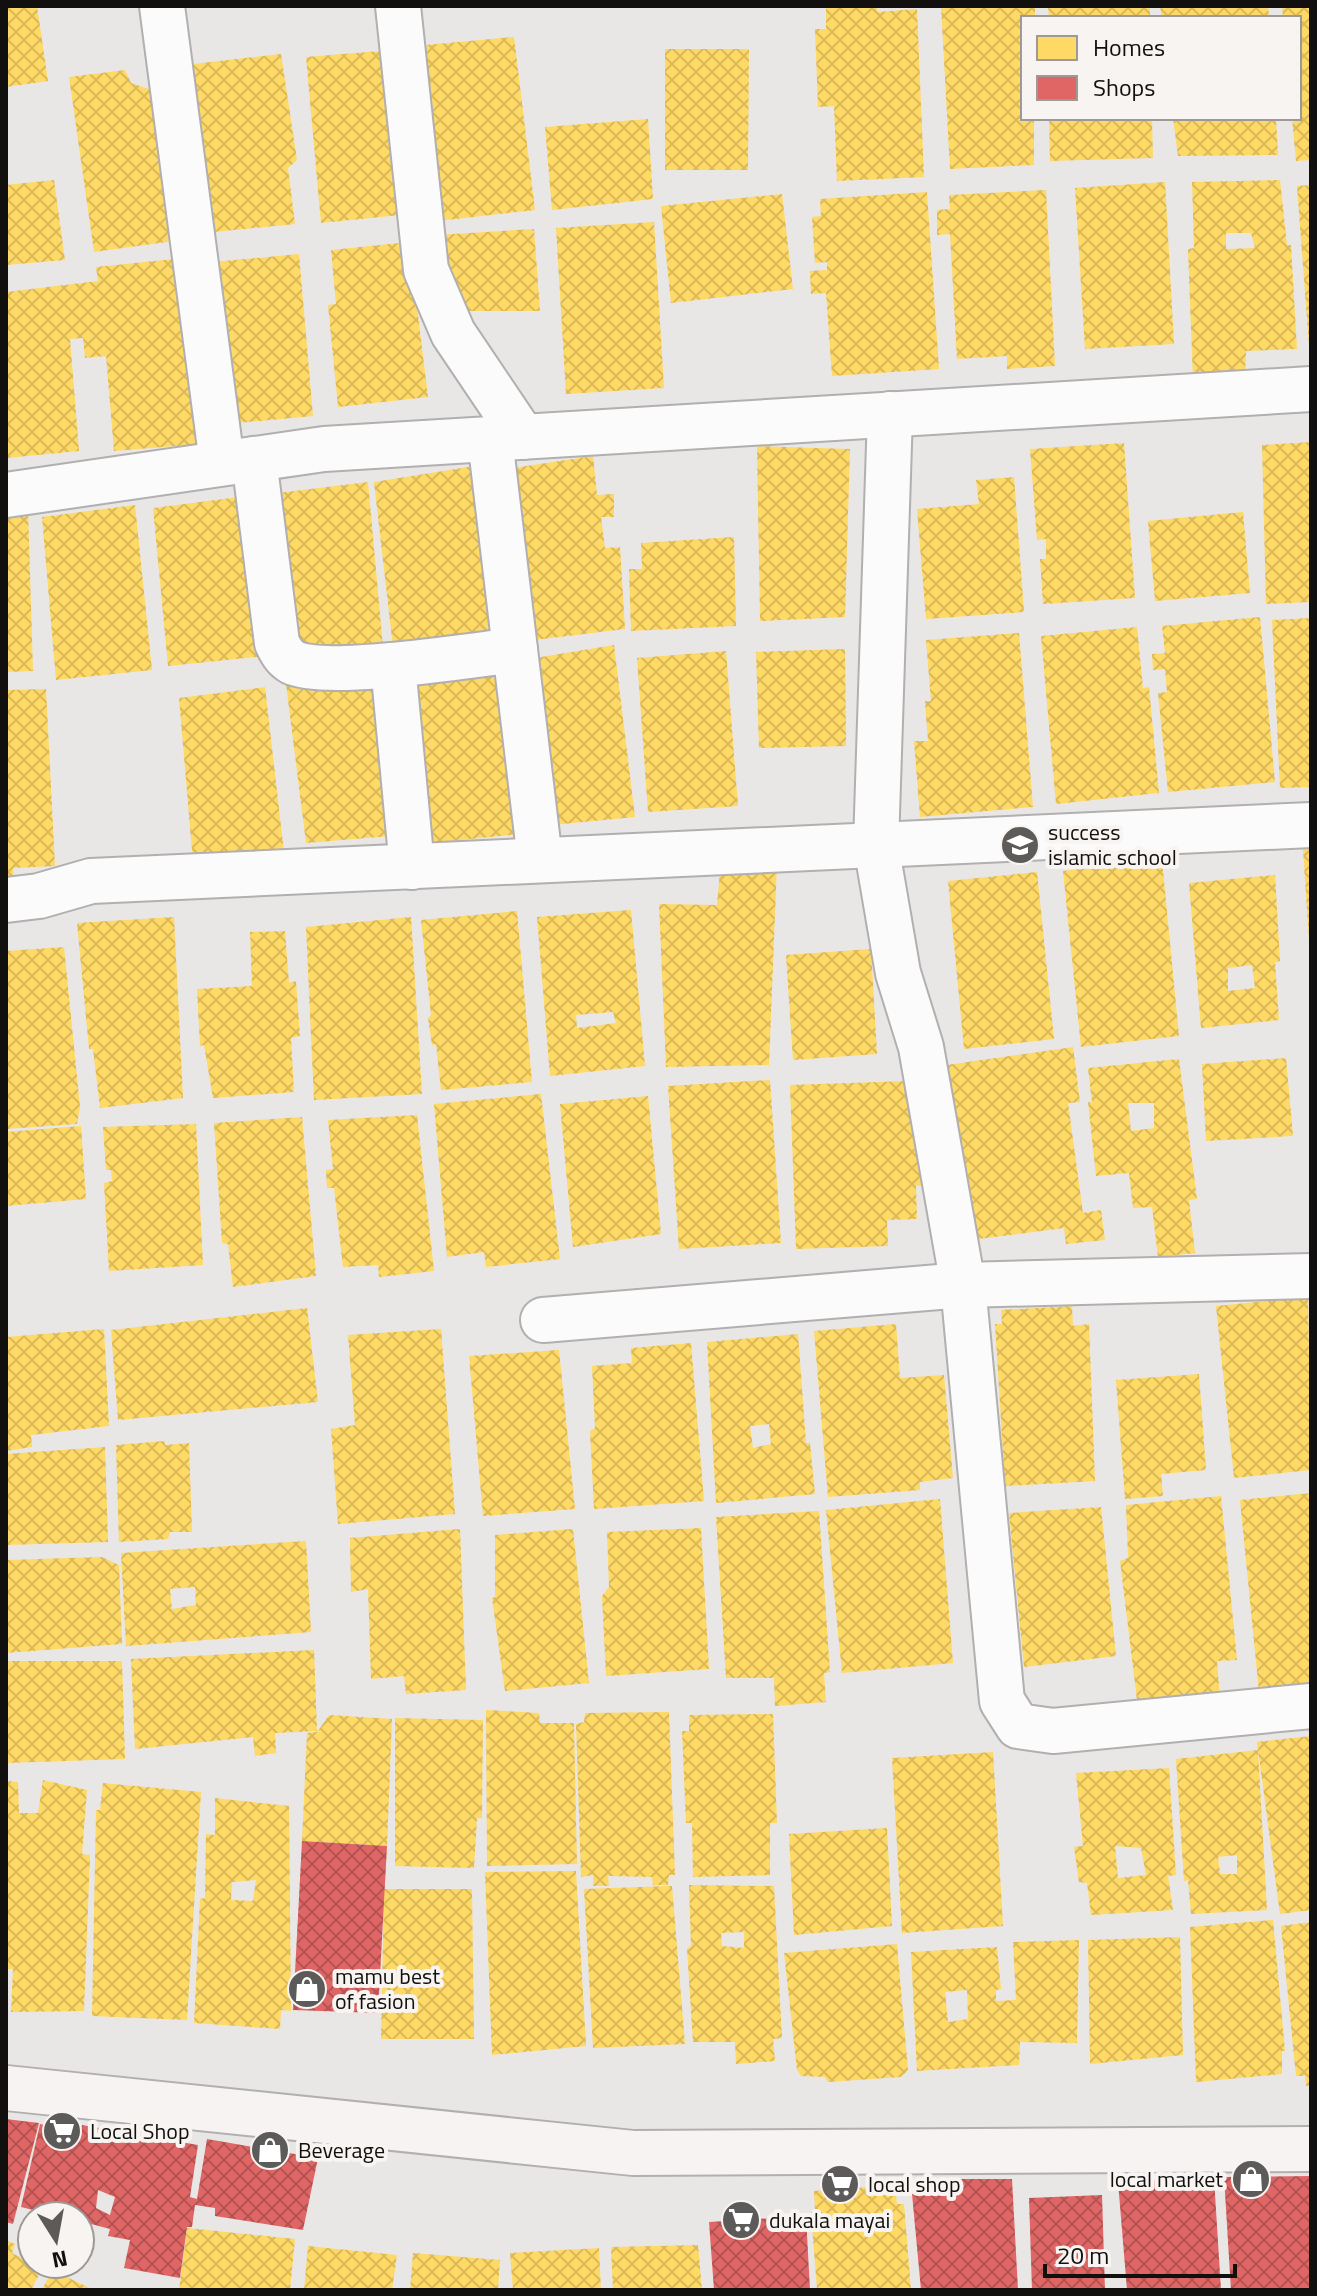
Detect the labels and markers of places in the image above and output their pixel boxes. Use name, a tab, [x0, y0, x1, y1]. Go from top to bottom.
place label: success islamic school	[1048, 815, 1177, 874]
school or university icon: success islamic school	[999, 824, 1041, 866]
place label: mamu best of fasion	[335, 1959, 440, 2018]
shop icon: mamu best of fasion	[286, 1968, 328, 2010]
supermarket icon: Local Shop	[41, 2110, 83, 2152]
place label: Local Shop	[90, 2114, 190, 2148]
shop icon: Beverage	[249, 2129, 291, 2171]
place label: Beverage	[298, 2133, 385, 2167]
shop icon: local market	[1230, 2158, 1272, 2200]
place label: local market	[1110, 2162, 1223, 2196]
supermarket icon: local shop	[819, 2163, 861, 2205]
place label: local shop	[868, 2167, 961, 2201]
supermarket icon: dukala mayai	[720, 2199, 762, 2241]
place label: dukala mayai	[769, 2203, 890, 2237]

